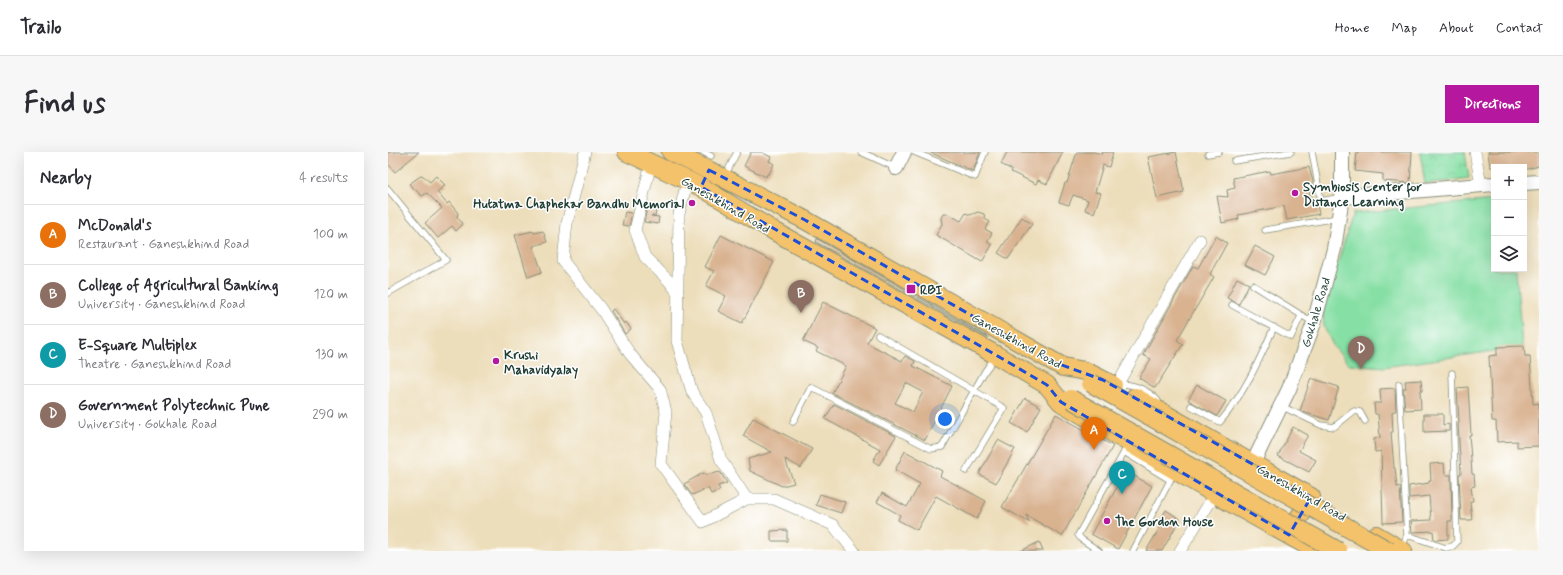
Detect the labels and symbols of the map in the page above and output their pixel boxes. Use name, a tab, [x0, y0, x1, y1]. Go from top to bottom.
street label: Ganeshkhind Road	[677, 173, 773, 238]
place label: Symbiosis Center for Distance Learning	[1303, 179, 1422, 212]
marker: Symbiosis Center for Distance Learning	[1290, 188, 1300, 198]
place label: Hutatma Chaphekar Bandhu Memorial	[473, 196, 684, 213]
marker: Hutatma Chaphekar Bandhu Memorial	[687, 198, 697, 208]
street label: Gokhale Road	[1298, 275, 1335, 350]
pin: B	[788, 280, 814, 313]
place label: RBI	[920, 282, 943, 299]
marker: RBI	[905, 283, 917, 295]
street label: Ganeshkhind Road	[968, 309, 1064, 373]
pin: D	[1348, 336, 1374, 369]
place label: Krushi Mahavidyalay	[504, 347, 578, 379]
marker: Krushi Mahavidyalay	[491, 356, 501, 366]
your location	[935, 409, 955, 429]
pin: A	[1081, 417, 1107, 450]
pin: C	[1109, 461, 1135, 494]
street label: Ganeshkhind Road	[1253, 461, 1349, 526]
place label: The Gordon House	[1115, 514, 1214, 531]
marker: The Gordon House	[1102, 516, 1112, 526]

